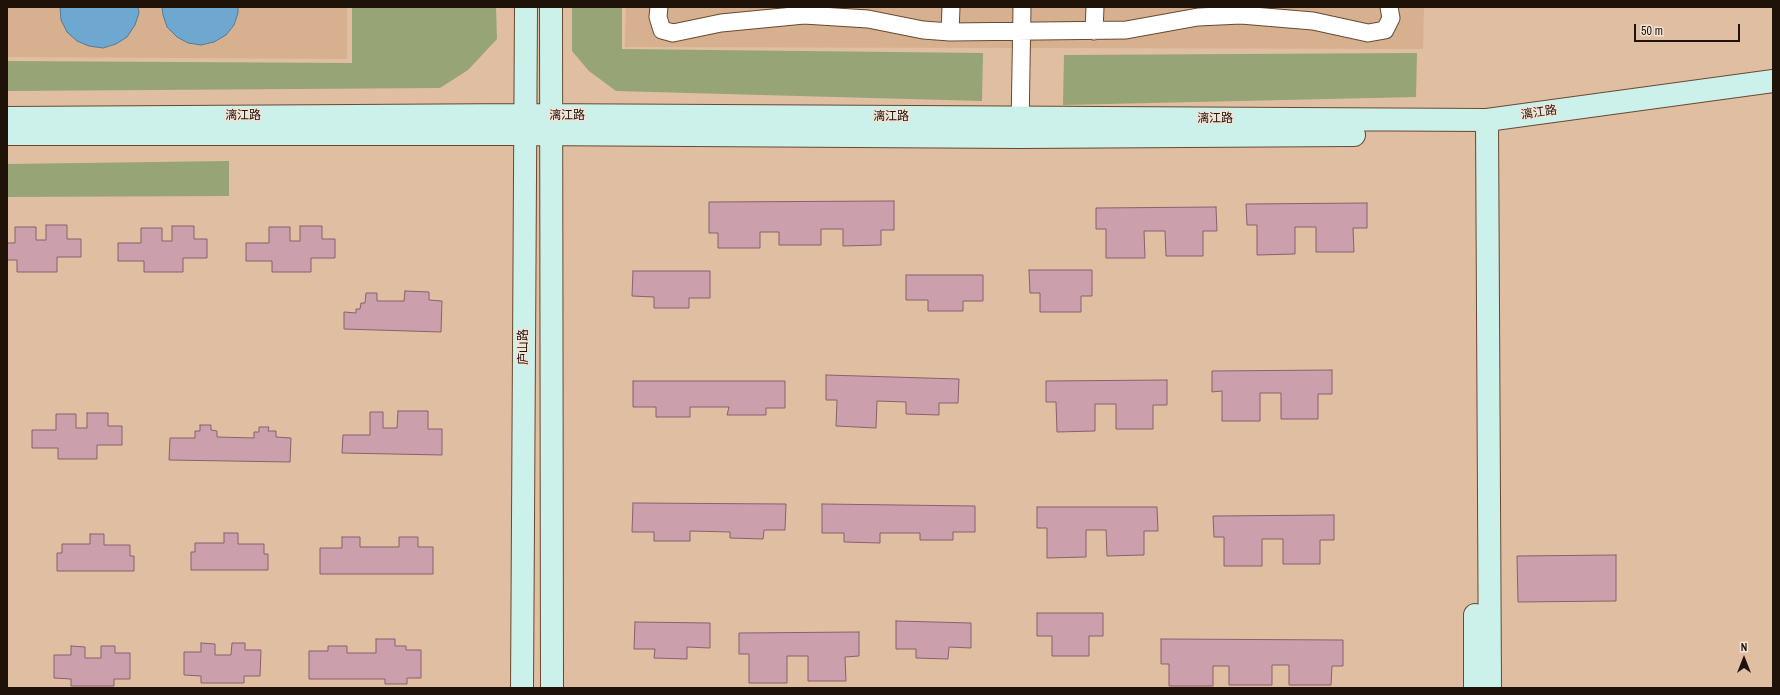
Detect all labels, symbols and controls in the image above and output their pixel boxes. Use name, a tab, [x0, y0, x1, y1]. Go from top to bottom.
scale bar	[1636, 16, 1742, 42]
text: 50 m	[1641, 23, 1663, 39]
street label: 漓江路	[1520, 103, 1558, 123]
street label: 漓江路	[225, 109, 261, 123]
street label: 漓江路	[549, 109, 585, 123]
street label: 漓江路	[873, 110, 909, 124]
street label: 漓江路	[1197, 112, 1233, 126]
street label: 庐山路	[517, 329, 531, 365]
north arrow	[1724, 639, 1764, 679]
text: N	[1741, 640, 1747, 654]

